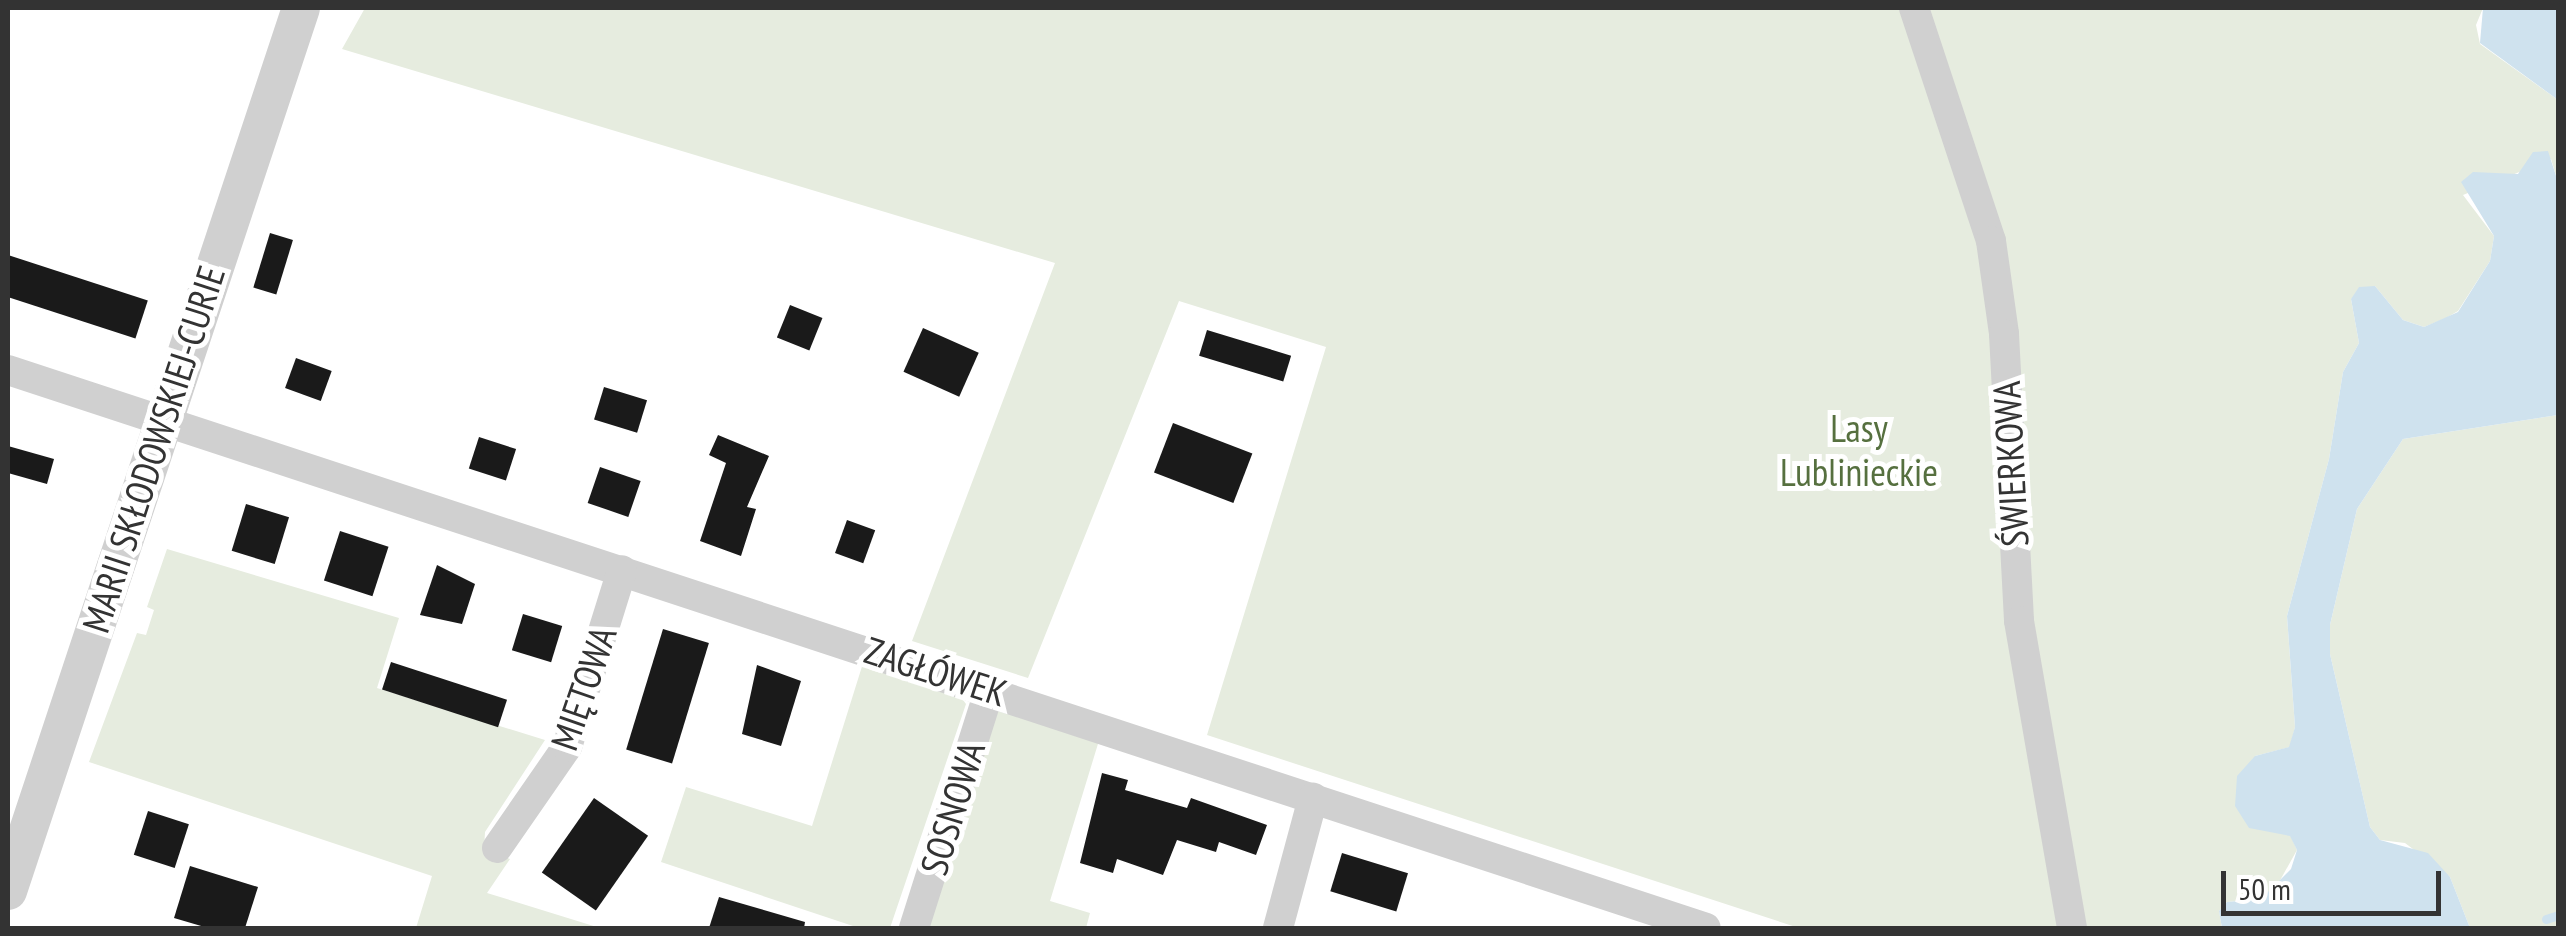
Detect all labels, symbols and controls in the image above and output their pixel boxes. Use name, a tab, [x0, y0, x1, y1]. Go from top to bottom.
street label: MARII SKŁODOWSKIEJ-CURIE	[72, 260, 234, 638]
street label: ŚWIERKOWA	[1983, 380, 2037, 548]
park label: Lasy Lublinieckie	[1780, 405, 1938, 494]
street label: MIĘTOWA	[541, 620, 625, 756]
street label: ZAGŁÓWEK	[859, 627, 1013, 715]
street label: SOSNOWA	[910, 736, 994, 880]
scale bar	[2226, 851, 2446, 913]
text: 50 m	[2238, 869, 2291, 908]

